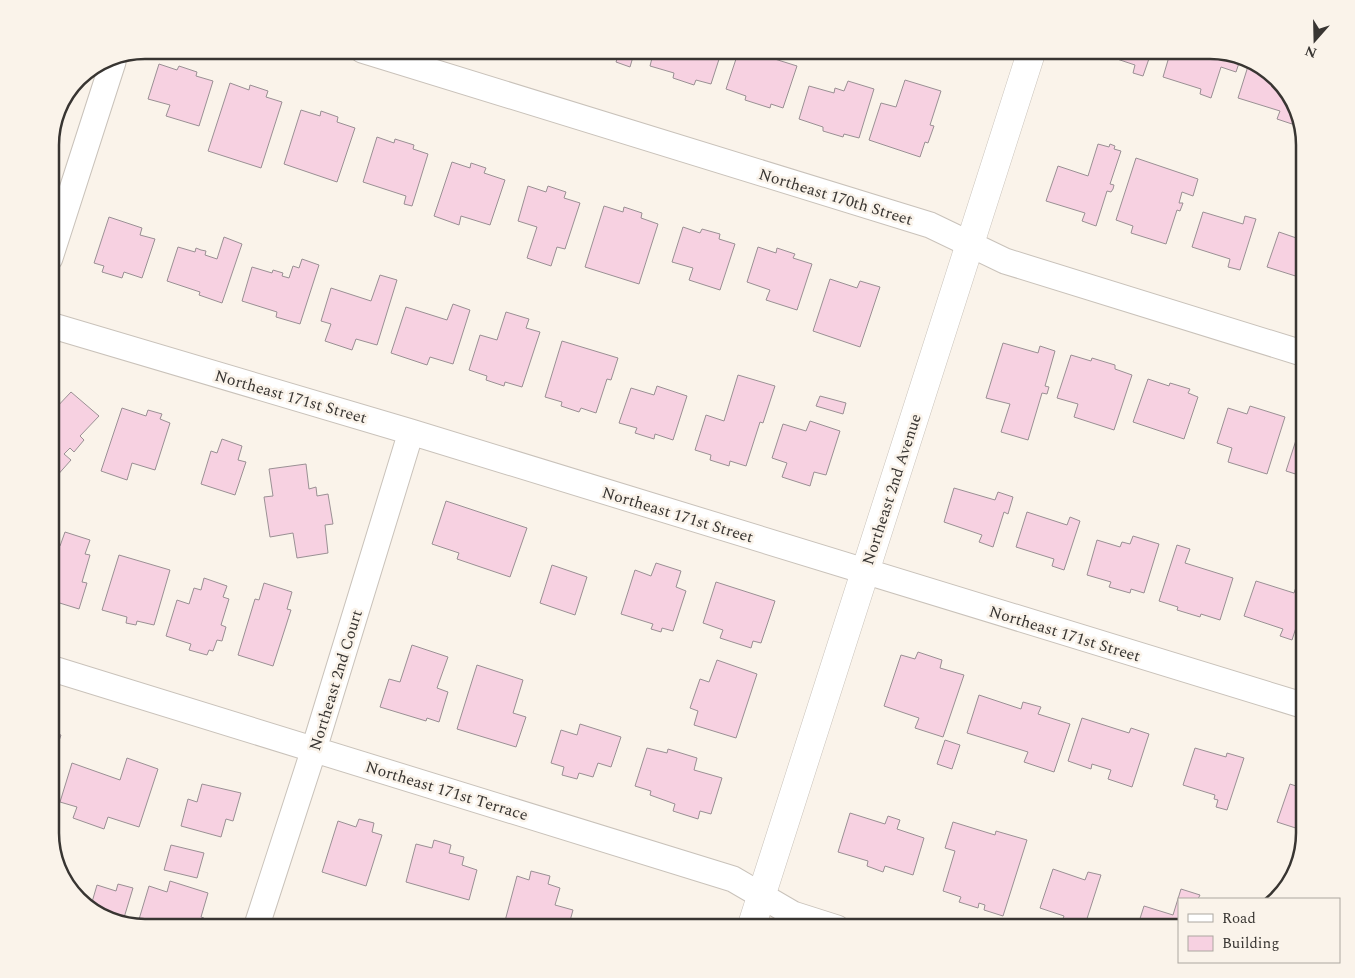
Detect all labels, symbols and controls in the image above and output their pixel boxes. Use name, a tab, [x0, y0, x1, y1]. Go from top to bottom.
north arrow	[1290, 15, 1340, 65]
text: N	[1302, 40, 1320, 64]
street label: Northeast 170th Street	[756, 162, 916, 232]
street label: Northeast 171st Street	[212, 364, 370, 430]
street label: Northeast 2nd Avenue	[856, 411, 928, 568]
street label: Northeast 171st Street	[599, 480, 757, 550]
street label: Northeast 171st Street	[986, 599, 1144, 669]
street label: Northeast 2nd Court	[303, 607, 369, 754]
street label: Northeast 171st Terrace	[362, 755, 531, 827]
legend	[1178, 898, 1340, 963]
text: Road	[1222, 907, 1256, 930]
text: Building	[1222, 932, 1279, 955]

